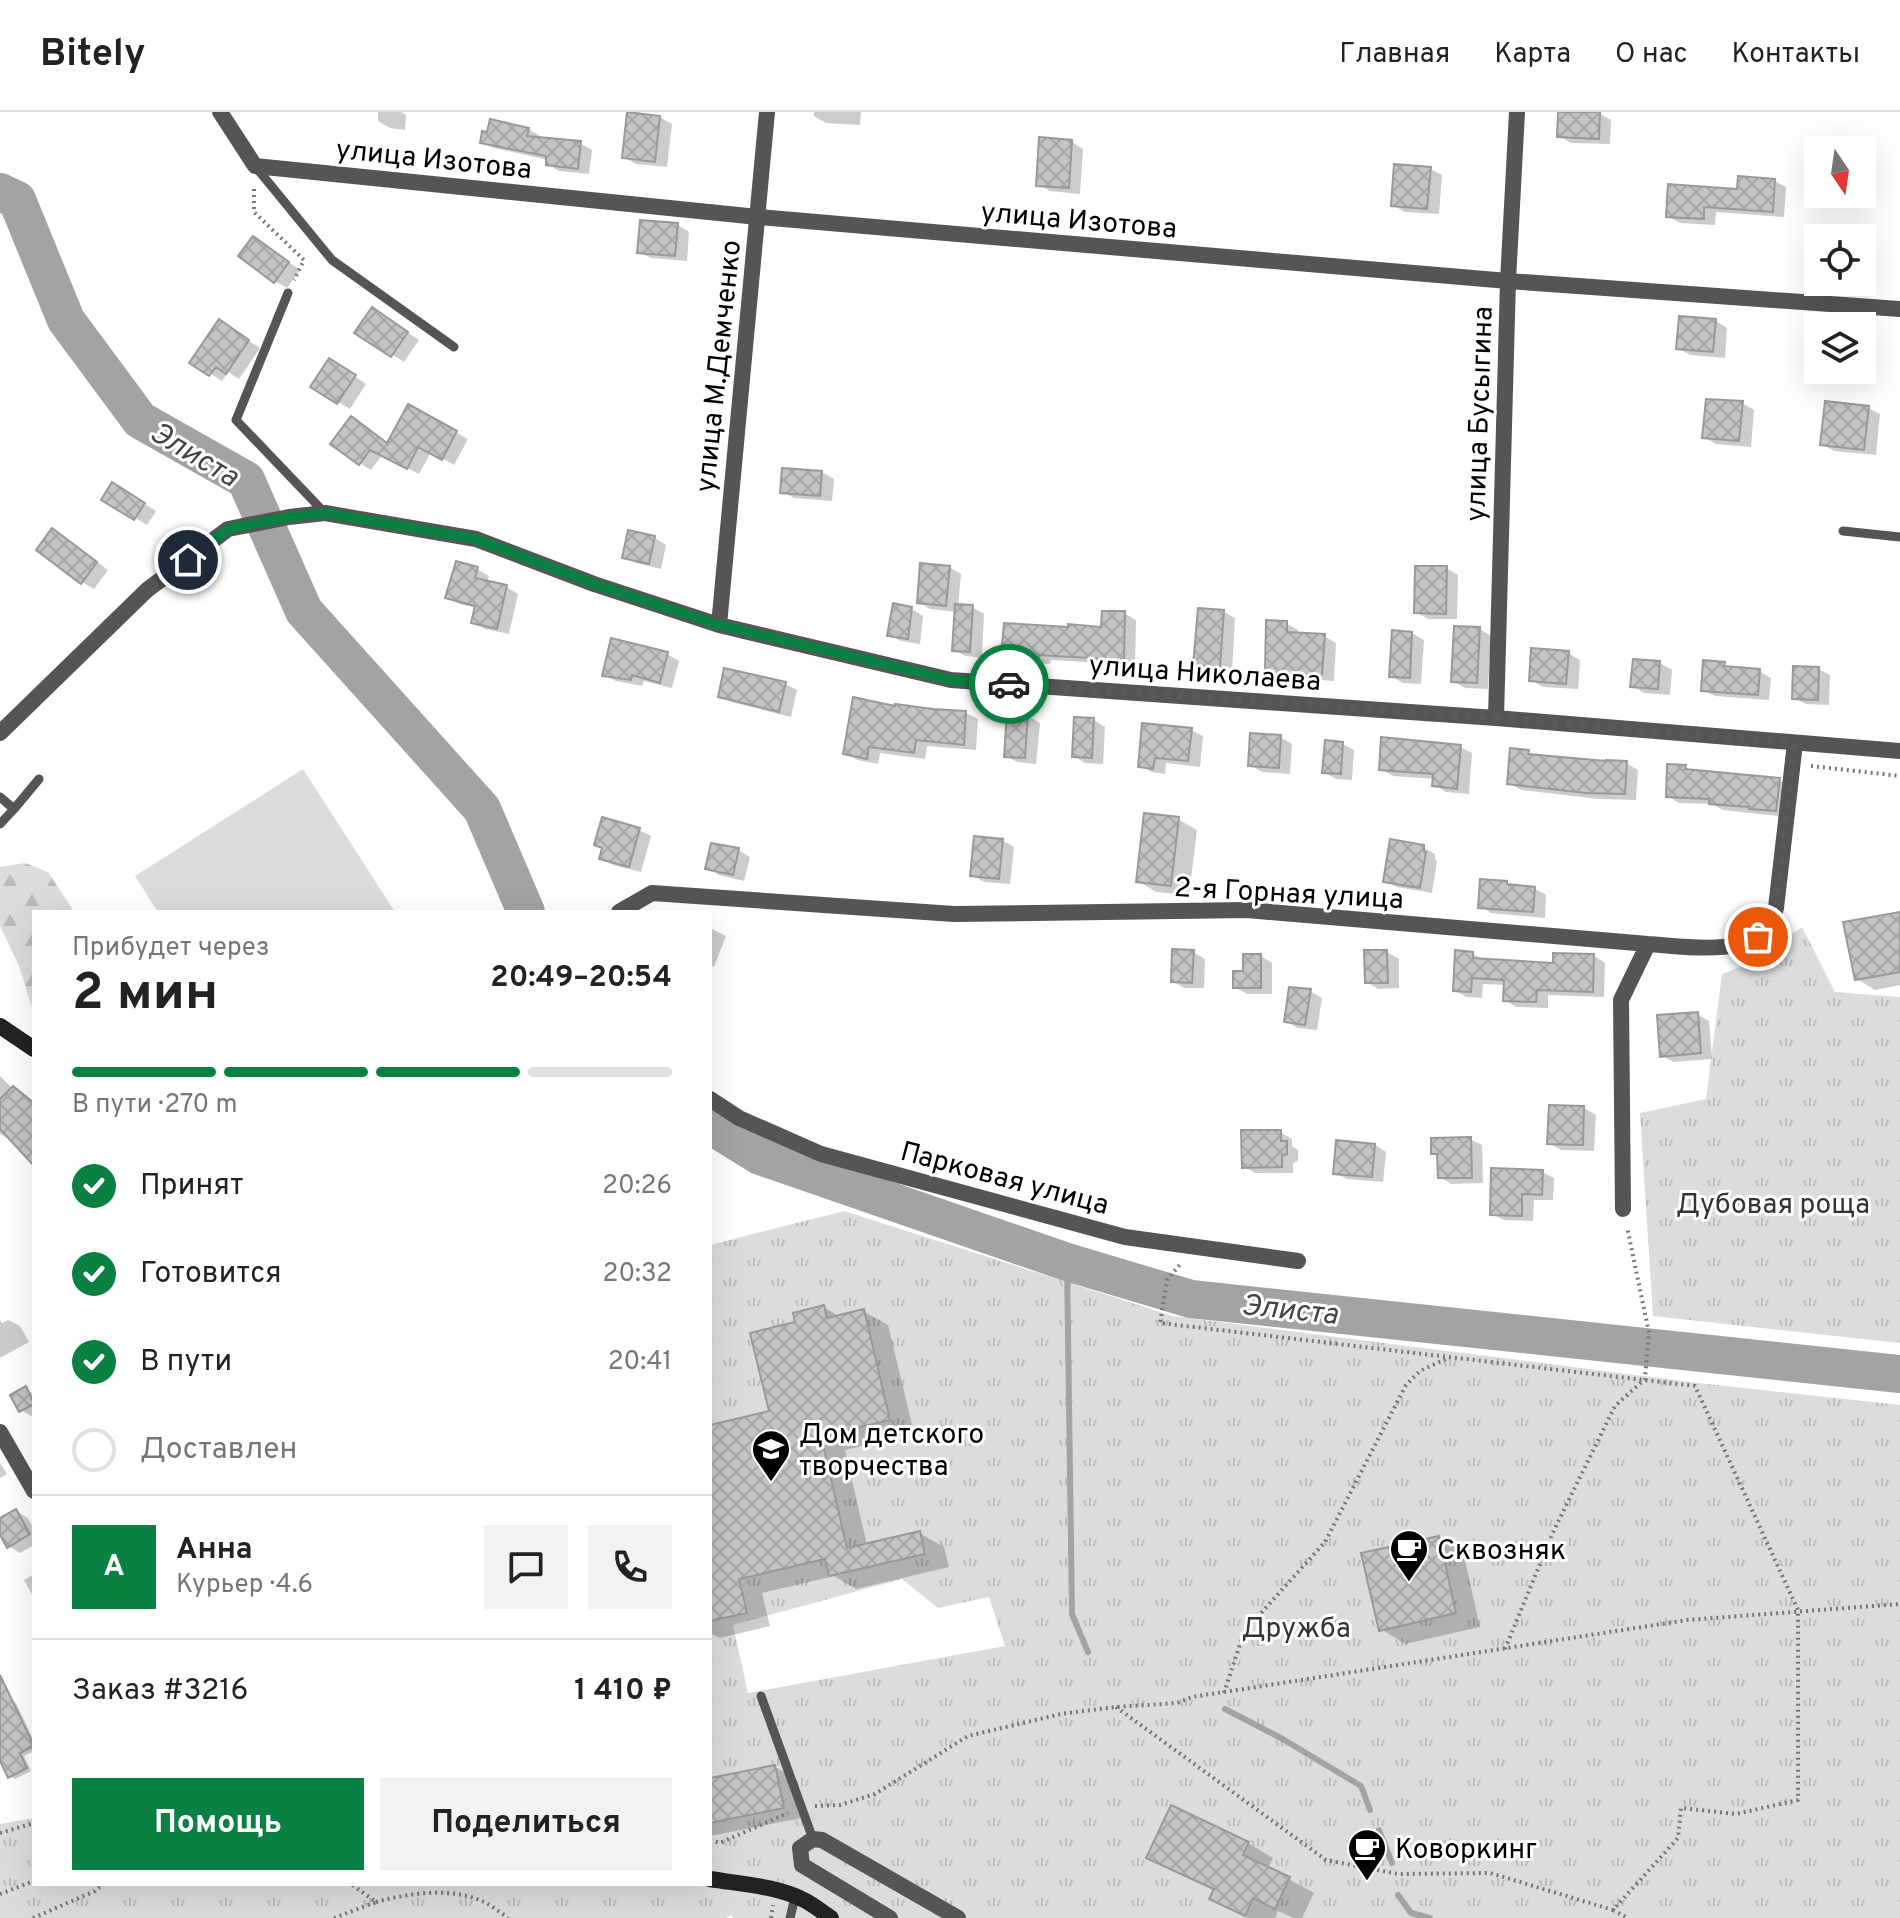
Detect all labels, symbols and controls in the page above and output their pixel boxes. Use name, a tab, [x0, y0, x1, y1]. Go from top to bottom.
text: Bitely	[40, 31, 146, 80]
text: Главная	[1339, 37, 1450, 73]
text: Карта	[1494, 37, 1571, 73]
text: О нас	[1615, 37, 1688, 73]
text: Контакты	[1732, 37, 1860, 73]
street label: улица Изотова	[334, 133, 533, 189]
north arrow	[1804, 136, 1876, 208]
map controls	[1804, 136, 1876, 384]
street label: улица Изотова	[979, 195, 1178, 248]
button: locate	[1804, 224, 1876, 296]
street label: улица М.Демченко	[689, 238, 751, 494]
street label: улица Бусыгина	[1459, 306, 1503, 522]
button: layers	[1804, 312, 1876, 384]
water label: Элиста	[143, 415, 245, 497]
pin	[154, 526, 222, 594]
icon: home	[166, 538, 210, 582]
courier	[969, 644, 1049, 724]
street label: улица Николаева	[1087, 649, 1322, 701]
icon: car	[987, 662, 1031, 706]
street label: 2-я Горная улица	[1173, 871, 1404, 919]
pin	[1724, 903, 1792, 971]
icon: bag	[1736, 915, 1780, 959]
text: Прибудет через	[72, 932, 270, 965]
text: 20:49–20:54	[490, 960, 672, 997]
text: 2 мин	[72, 962, 218, 1028]
text: В пути · 270 m	[72, 1089, 237, 1122]
street label: Парковая улица	[896, 1135, 1112, 1225]
icon: check	[72, 1164, 116, 1208]
text: Принят	[140, 1168, 244, 1205]
text: 20:26	[602, 1170, 672, 1203]
park label: Дубовая роща	[1676, 1188, 1870, 1224]
icon: check	[72, 1252, 116, 1296]
text: Готовится	[140, 1256, 282, 1293]
text: 20:32	[603, 1258, 672, 1291]
water label: Элиста	[1240, 1288, 1340, 1335]
icon: check	[72, 1340, 116, 1384]
text: В пути	[140, 1344, 232, 1381]
text: 20:41	[608, 1346, 672, 1379]
place label: Дом детского творчества	[799, 1418, 984, 1486]
school or university icon: Дом детского творчества	[750, 1428, 792, 1483]
text: Доставлен	[140, 1432, 297, 1469]
button: chat	[484, 1525, 568, 1609]
button: phone	[588, 1525, 672, 1609]
cafe icon: Сквозняк	[1388, 1528, 1430, 1583]
text: Анна	[176, 1532, 253, 1569]
place label: Сквозняк	[1437, 1534, 1566, 1570]
text: А	[103, 1549, 125, 1586]
text: Курьер · 4.6	[176, 1569, 313, 1602]
park label: Дружба	[1241, 1612, 1351, 1648]
text: Заказ #3216	[72, 1673, 248, 1710]
text: 1 410 ₽	[574, 1673, 672, 1710]
button: Помощь	[72, 1778, 364, 1870]
button: Поделиться	[380, 1778, 672, 1870]
cafe icon: Коворкинг	[1346, 1827, 1388, 1882]
place label: Коворкинг	[1395, 1833, 1537, 1869]

